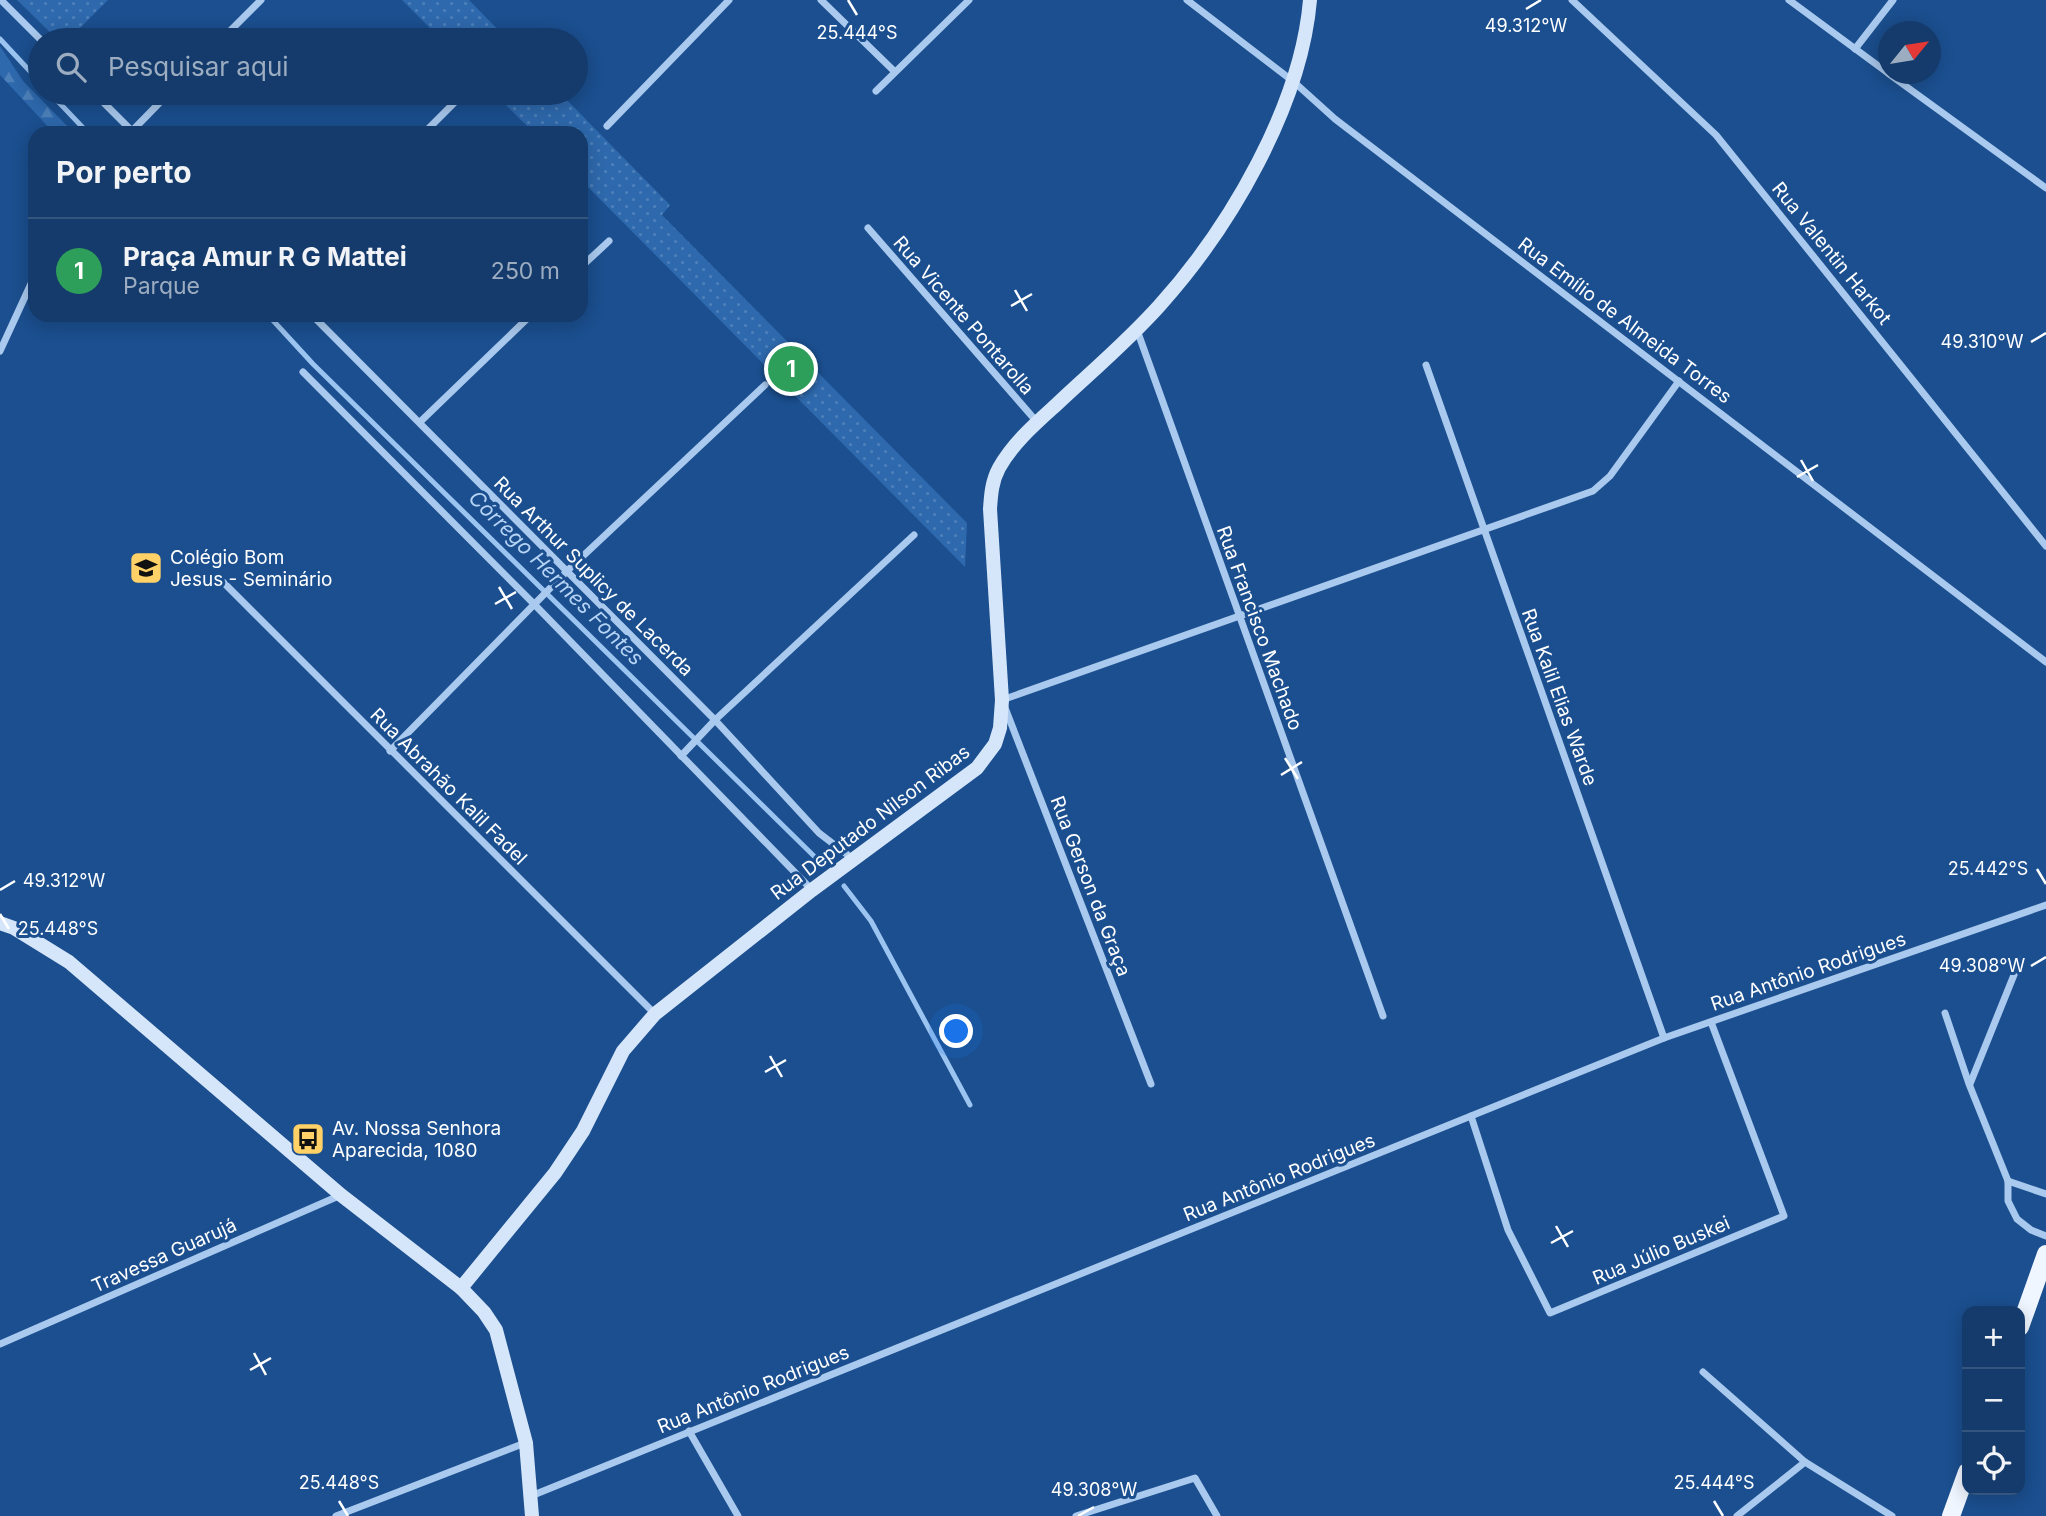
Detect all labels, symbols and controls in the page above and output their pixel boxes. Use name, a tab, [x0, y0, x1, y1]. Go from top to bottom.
text: 49.312°W	[1485, 15, 1567, 36]
north arrow	[1878, 21, 1941, 84]
text: 25.444°S	[817, 22, 897, 43]
search box	[28, 28, 588, 105]
icon: search	[52, 48, 90, 86]
text: Pesquisar aqui	[108, 51, 289, 82]
text: Por perto	[56, 154, 192, 190]
street label: Rua Valentin Harkot	[1767, 178, 1896, 329]
street label: Rua Vicente Pontarolla	[889, 231, 1039, 399]
street label: Rua Emílio de Almeida Torres	[1513, 233, 1736, 408]
text: Praça Amur R G Mattei	[123, 241, 407, 272]
text: 1	[74, 257, 84, 285]
text: 250 m	[491, 257, 560, 285]
text: Parque	[123, 272, 200, 300]
text: 49.310°W	[1941, 331, 2024, 352]
pin: 1	[768, 343, 814, 395]
street label: Rua Arthur Suplicy de Lacerda	[489, 472, 698, 681]
water label: Córrego Hermes Fontes	[464, 485, 649, 670]
street label: Rua Francisco Machado	[1212, 523, 1307, 734]
place label: Colégio Bom Jesus - Seminário	[170, 546, 333, 591]
school or university icon: Colégio Bom Jesus - Seminário	[127, 549, 165, 587]
street label: Rua Kalil Elias Warde	[1517, 606, 1602, 789]
street label: Rua Abrahão Kalil Fadel	[366, 703, 532, 869]
street label: Rua Deputado Nilson Ribas	[766, 740, 974, 905]
street label: Rua Gerson da Graça	[1046, 793, 1136, 980]
text: 25.442°S	[1948, 858, 2028, 879]
text: 49.312°W	[23, 870, 105, 891]
text: 25.448°S	[18, 918, 98, 939]
street label: Rua Antônio Rodrigues	[1708, 927, 1909, 1016]
text: 49.308°W	[1939, 955, 2025, 976]
your location	[939, 1014, 973, 1048]
place label: Av. Nossa Senhora Aparecida, 1080	[332, 1117, 501, 1162]
bus stop icon: Av. Nossa Senhora Aparecida, 1080	[289, 1120, 327, 1158]
street label: Rua Antônio Rodrigues	[1180, 1128, 1378, 1226]
street label: Rua Júlio Buskei	[1589, 1211, 1733, 1290]
street label: Travessa Guarujá	[88, 1213, 240, 1298]
map controls	[1962, 1306, 2025, 1495]
button: +	[1962, 1306, 2025, 1369]
street label: Rua Antônio Rodrigues	[654, 1340, 852, 1438]
button: −	[1962, 1369, 2025, 1432]
button: locate	[1962, 1432, 2025, 1495]
text: 25.448°S	[299, 1472, 379, 1493]
text: 25.444°S	[1674, 1472, 1754, 1493]
text: 49.308°W	[1051, 1479, 1137, 1500]

